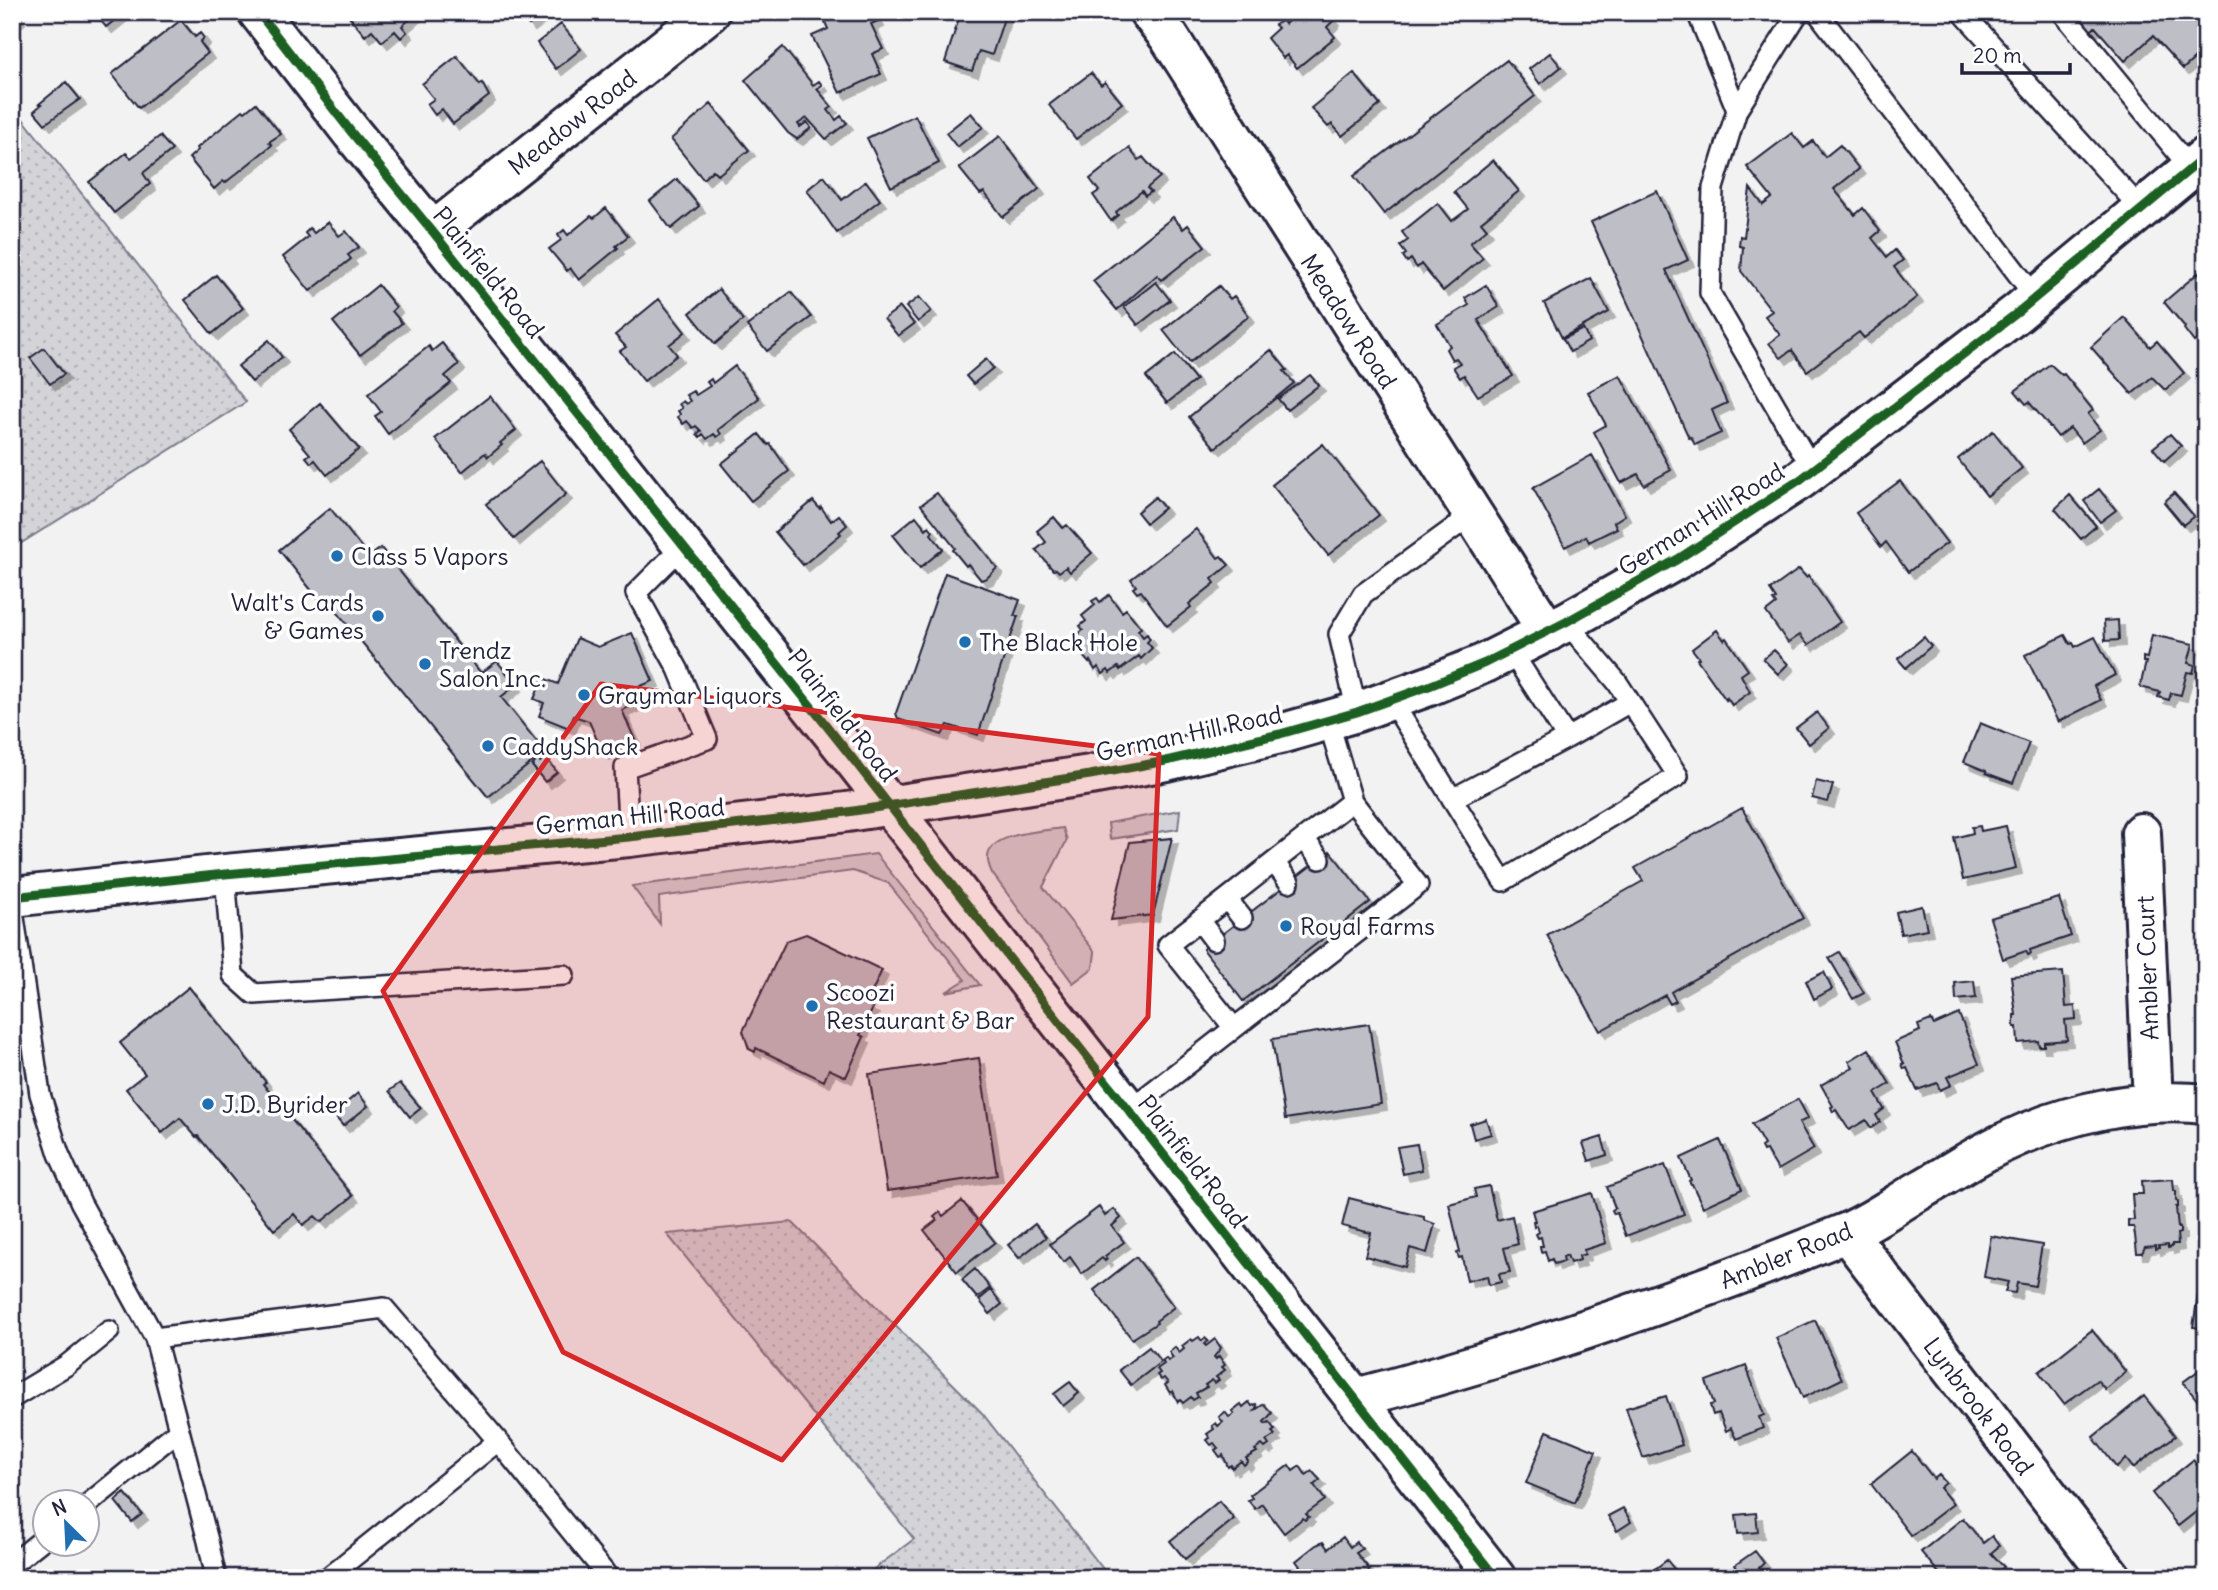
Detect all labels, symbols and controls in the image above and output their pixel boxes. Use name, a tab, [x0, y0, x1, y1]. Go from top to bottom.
scale bar	[1962, 32, 2071, 76]
text: 20 m	[1973, 42, 2022, 69]
street label: Meadow Road	[502, 63, 642, 181]
street label: Plainfield Road	[427, 200, 551, 344]
street label: Meadow Road	[1294, 248, 1404, 394]
street label: German Hill Road	[1613, 456, 1789, 582]
place label: Class 5 Vapors	[351, 541, 509, 571]
marker: Class 5 Vapors	[329, 548, 345, 564]
place label: Walt's Cards & Games	[231, 587, 364, 645]
marker: Walt's Cards & Games	[370, 608, 386, 624]
place label: The Black Hole	[979, 627, 1138, 657]
marker: The Black Hole	[957, 634, 973, 650]
place label: Trendz Salon Inc.	[439, 635, 546, 693]
street label: Plainfield Road	[782, 643, 904, 787]
marker: Trendz Salon Inc.	[417, 656, 433, 672]
place label: Graymar Liquors	[598, 680, 782, 710]
marker: Graymar Liquors	[576, 687, 592, 703]
street label: German Hill Road	[1093, 699, 1285, 767]
place label: CaddyShack	[502, 731, 638, 761]
marker: CaddyShack	[480, 738, 496, 754]
street label: German Hill Road	[534, 791, 726, 841]
street label: Ambler Court	[2129, 895, 2165, 1041]
place label: Royal Farms	[1300, 911, 1435, 941]
marker: Royal Farms	[1278, 918, 1294, 934]
place label: Scoozi Restaurant & Bar	[826, 977, 1015, 1035]
marker: Scoozi Restaurant & Bar	[804, 998, 820, 1014]
place label: J.D. Byrider	[222, 1089, 348, 1119]
street label: Plainfield Road	[1132, 1089, 1254, 1233]
marker: J.D. Byrider	[200, 1096, 216, 1112]
street label: Ambler Road	[1716, 1215, 1856, 1295]
street label: Lynbrook Road	[1918, 1331, 2040, 1481]
north arrow	[32, 1488, 102, 1558]
text: N	[48, 1494, 70, 1521]

